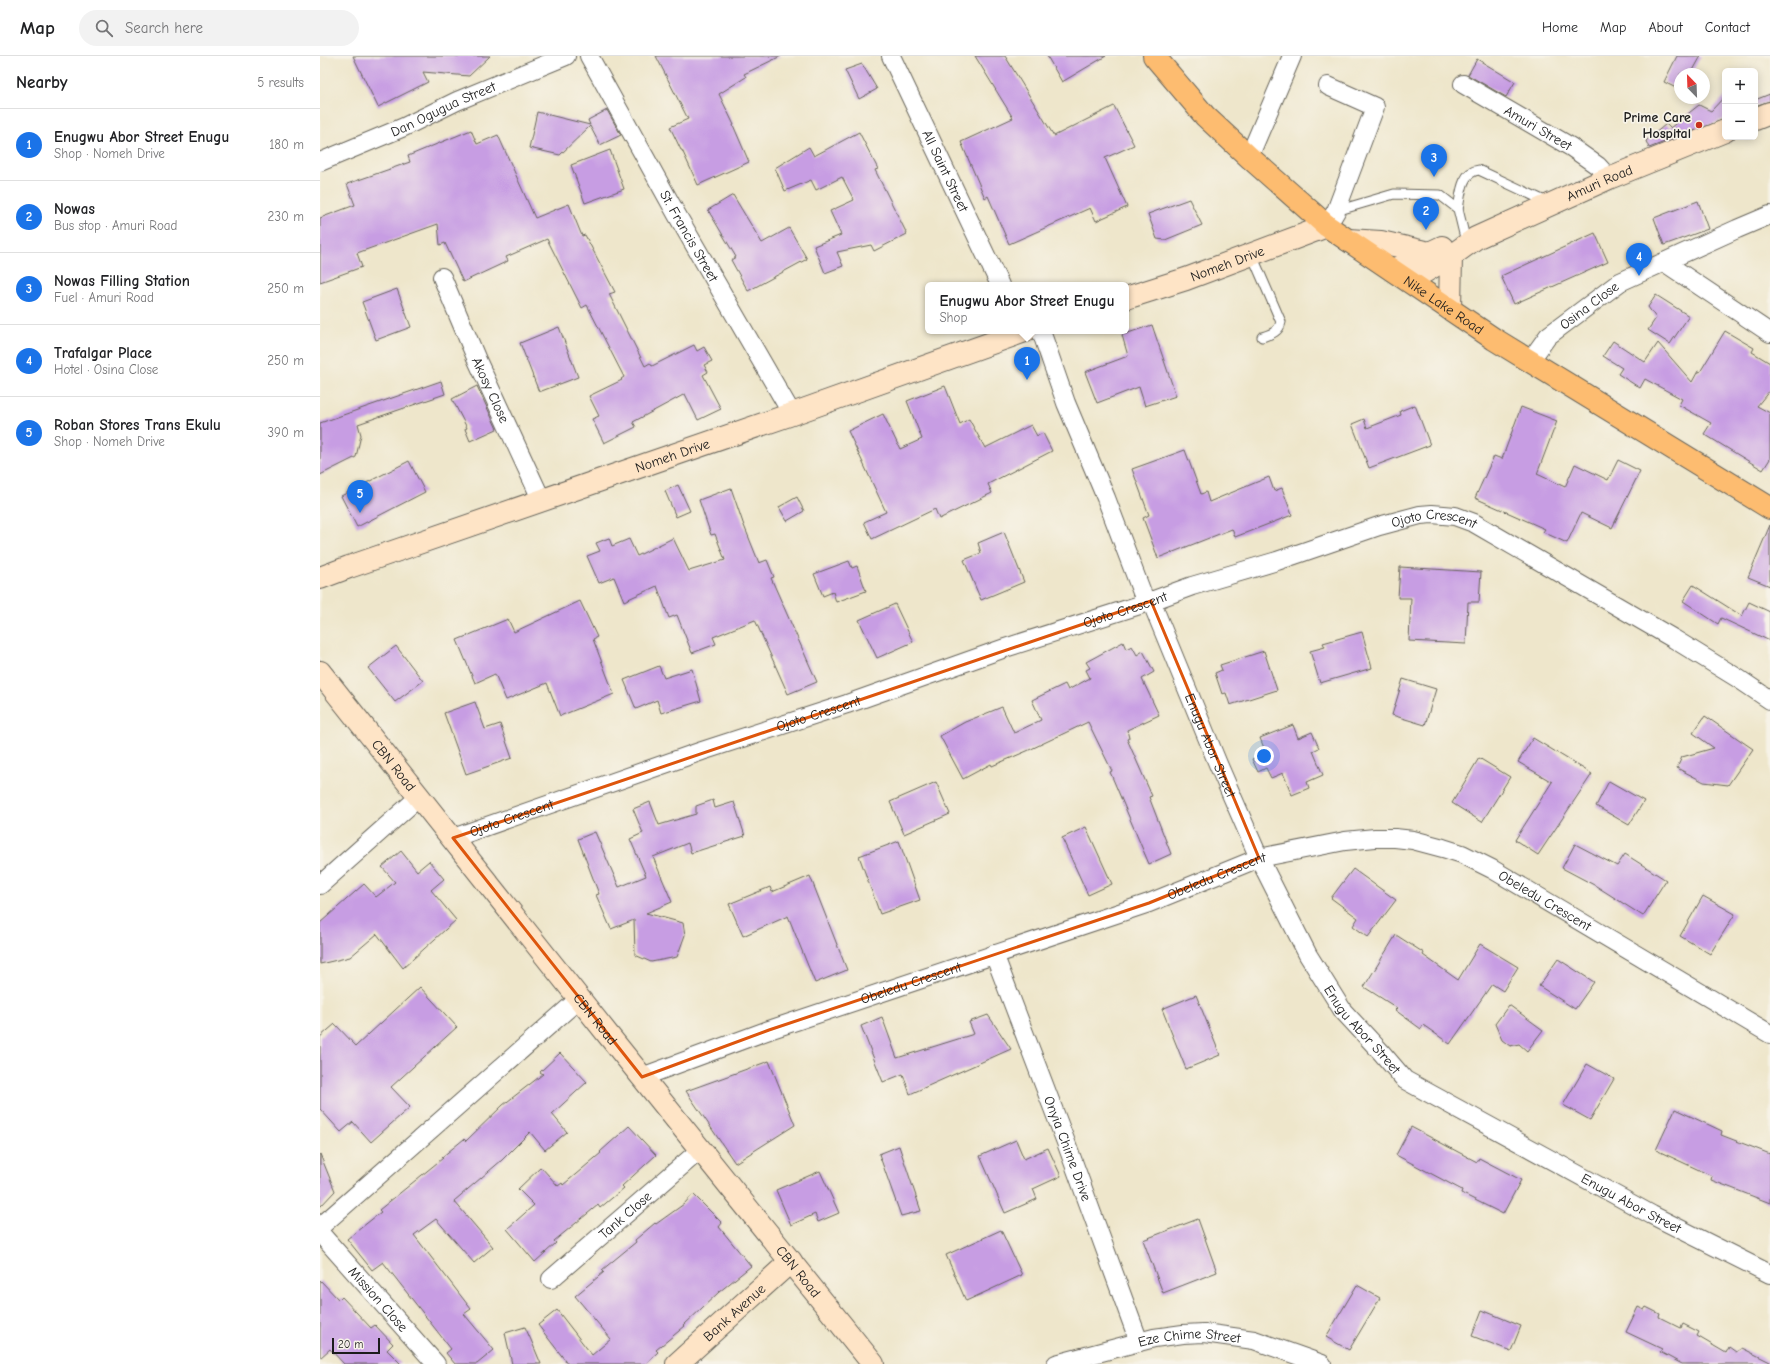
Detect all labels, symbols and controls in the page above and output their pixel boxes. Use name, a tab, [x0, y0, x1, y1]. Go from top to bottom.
search box	[79, 10, 359, 46]
text: Map	[20, 17, 55, 39]
icon: search	[93, 17, 115, 39]
text: Search here	[125, 19, 203, 37]
text: Home	[1542, 19, 1578, 36]
text: Map	[1600, 19, 1626, 36]
text: About	[1648, 19, 1683, 36]
text: Contact	[1705, 19, 1750, 36]
north arrow	[1674, 68, 1710, 104]
map controls	[1722, 68, 1758, 140]
button: +	[1722, 68, 1758, 104]
text: Nearby	[16, 73, 67, 92]
text: 5 results	[257, 75, 304, 90]
street label: Dan Ogugua Street	[388, 77, 499, 140]
street label: Amuri Street	[1501, 101, 1576, 155]
button: −	[1722, 104, 1758, 140]
place label: Prime Care Hospital	[1624, 109, 1691, 142]
marker: Prime Care Hospital	[1694, 120, 1704, 130]
street label: All Saint Street	[919, 127, 973, 215]
text: Enugwu Abor Street Enugu	[54, 128, 229, 146]
text: 1	[26, 137, 32, 152]
text: 180 m	[269, 137, 304, 152]
pin: 3	[1421, 144, 1447, 177]
text: Shop · Nomeh Drive	[54, 146, 165, 161]
street label: Amuri Road	[1564, 161, 1635, 205]
street label: St. Francis Street	[656, 187, 723, 285]
pin: 2	[1413, 197, 1439, 230]
text: Nowas	[54, 200, 95, 218]
text: 2	[26, 209, 32, 224]
text: 230 m	[268, 209, 304, 224]
text: Bus stop · Amuri Road	[54, 218, 177, 233]
street label: Nomeh Drive	[1188, 242, 1267, 285]
pin: 4	[1626, 243, 1652, 276]
text: Nowas Filling Station	[54, 272, 190, 290]
street label: Nike Lake Road	[1400, 272, 1487, 338]
street label: Osina Close	[1556, 278, 1622, 333]
text: 3	[26, 281, 32, 296]
text: 250 m	[267, 281, 304, 296]
popup	[925, 282, 1129, 334]
text: Fuel · Amuri Road	[54, 290, 154, 305]
text: Enugwu Abor Street Enugu	[939, 292, 1115, 310]
text: Shop	[939, 310, 967, 325]
text: Trafalgar Place	[54, 344, 152, 362]
pin: 1	[1014, 347, 1040, 380]
text: 4	[26, 353, 32, 368]
text: 250 m	[267, 353, 304, 368]
street label: Akosy Close	[468, 354, 513, 425]
text: Hotel · Osina Close	[54, 362, 158, 377]
text: Roban Stores Trans Ekulu	[54, 416, 221, 434]
text: 5	[26, 425, 32, 440]
text: 390 m	[268, 425, 304, 440]
text: Shop · Nomeh Drive	[54, 434, 165, 449]
street label: Nomeh Drive	[633, 435, 712, 476]
pin: 5	[347, 480, 373, 513]
street label: Ojoto Crescent	[1389, 505, 1481, 532]
street label: Ojoto Crescent	[1081, 587, 1170, 631]
street label: Ojoto Crescent	[774, 691, 864, 735]
street label: Enugu Abor Street	[1181, 691, 1240, 801]
street label: CBN Road	[368, 736, 420, 795]
your location	[1254, 746, 1274, 766]
street label: Ojoto Crescent	[467, 795, 557, 840]
street label: Obeledu Crescent	[1165, 848, 1268, 903]
street label: Obeledu Crescent	[1495, 866, 1595, 935]
street label: Obeledu Crescent	[858, 958, 964, 1007]
street label: Enugu Abor Street	[1320, 982, 1405, 1078]
street label: CBN Road	[570, 990, 621, 1048]
street label: Onyia Chime Drive	[1041, 1093, 1095, 1203]
street label: Enugu Abor Street	[1578, 1170, 1685, 1237]
street label: Tank Close	[595, 1187, 655, 1242]
street label: CBN Road	[773, 1242, 824, 1301]
street label: Mission Close	[345, 1263, 412, 1335]
street label: Bank Avenue	[700, 1280, 769, 1345]
street label: Eze Chime Street	[1136, 1324, 1243, 1350]
scale bar	[332, 1336, 380, 1355]
text: 20 m	[338, 1338, 363, 1351]

